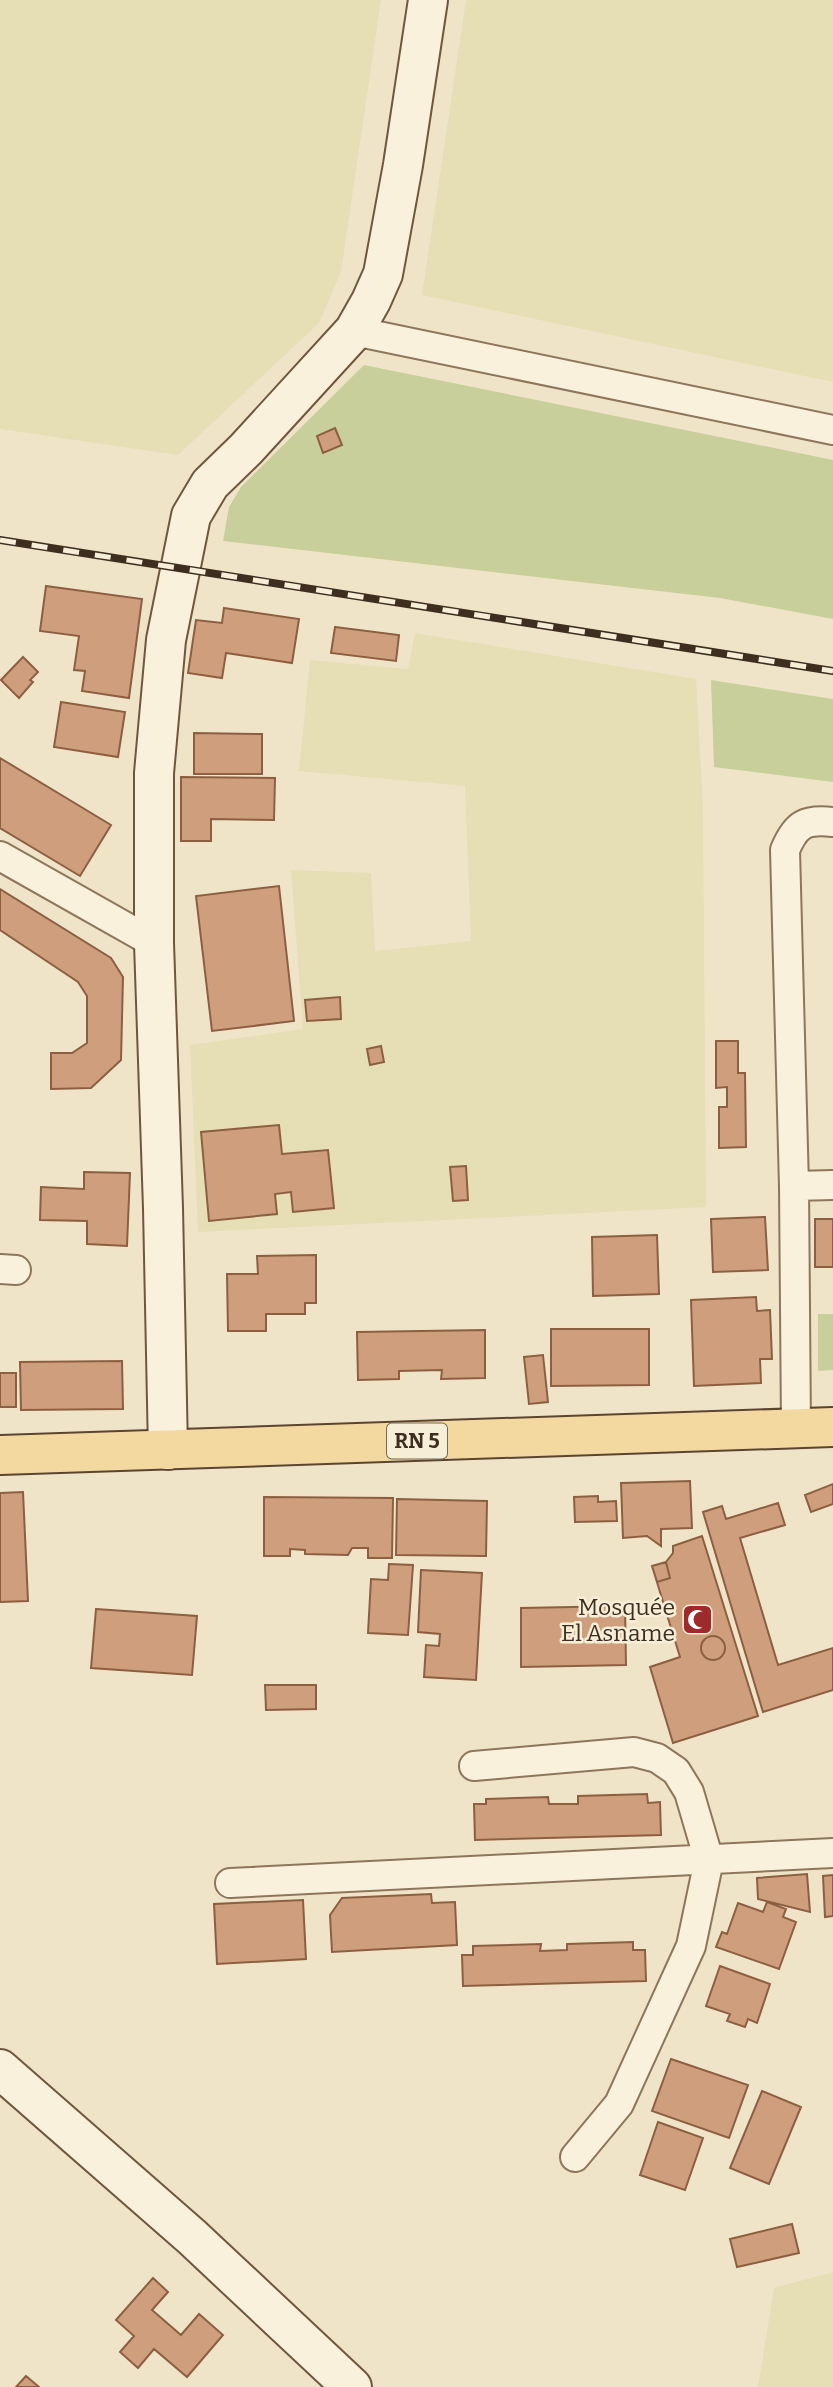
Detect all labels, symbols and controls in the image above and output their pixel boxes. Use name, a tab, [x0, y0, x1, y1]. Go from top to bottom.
road number: RN 5	[387, 1424, 447, 1458]
place label: Mosquée El Asname	[561, 1593, 675, 1647]
mosque icon: Mosquée El Asname	[681, 1603, 715, 1637]

